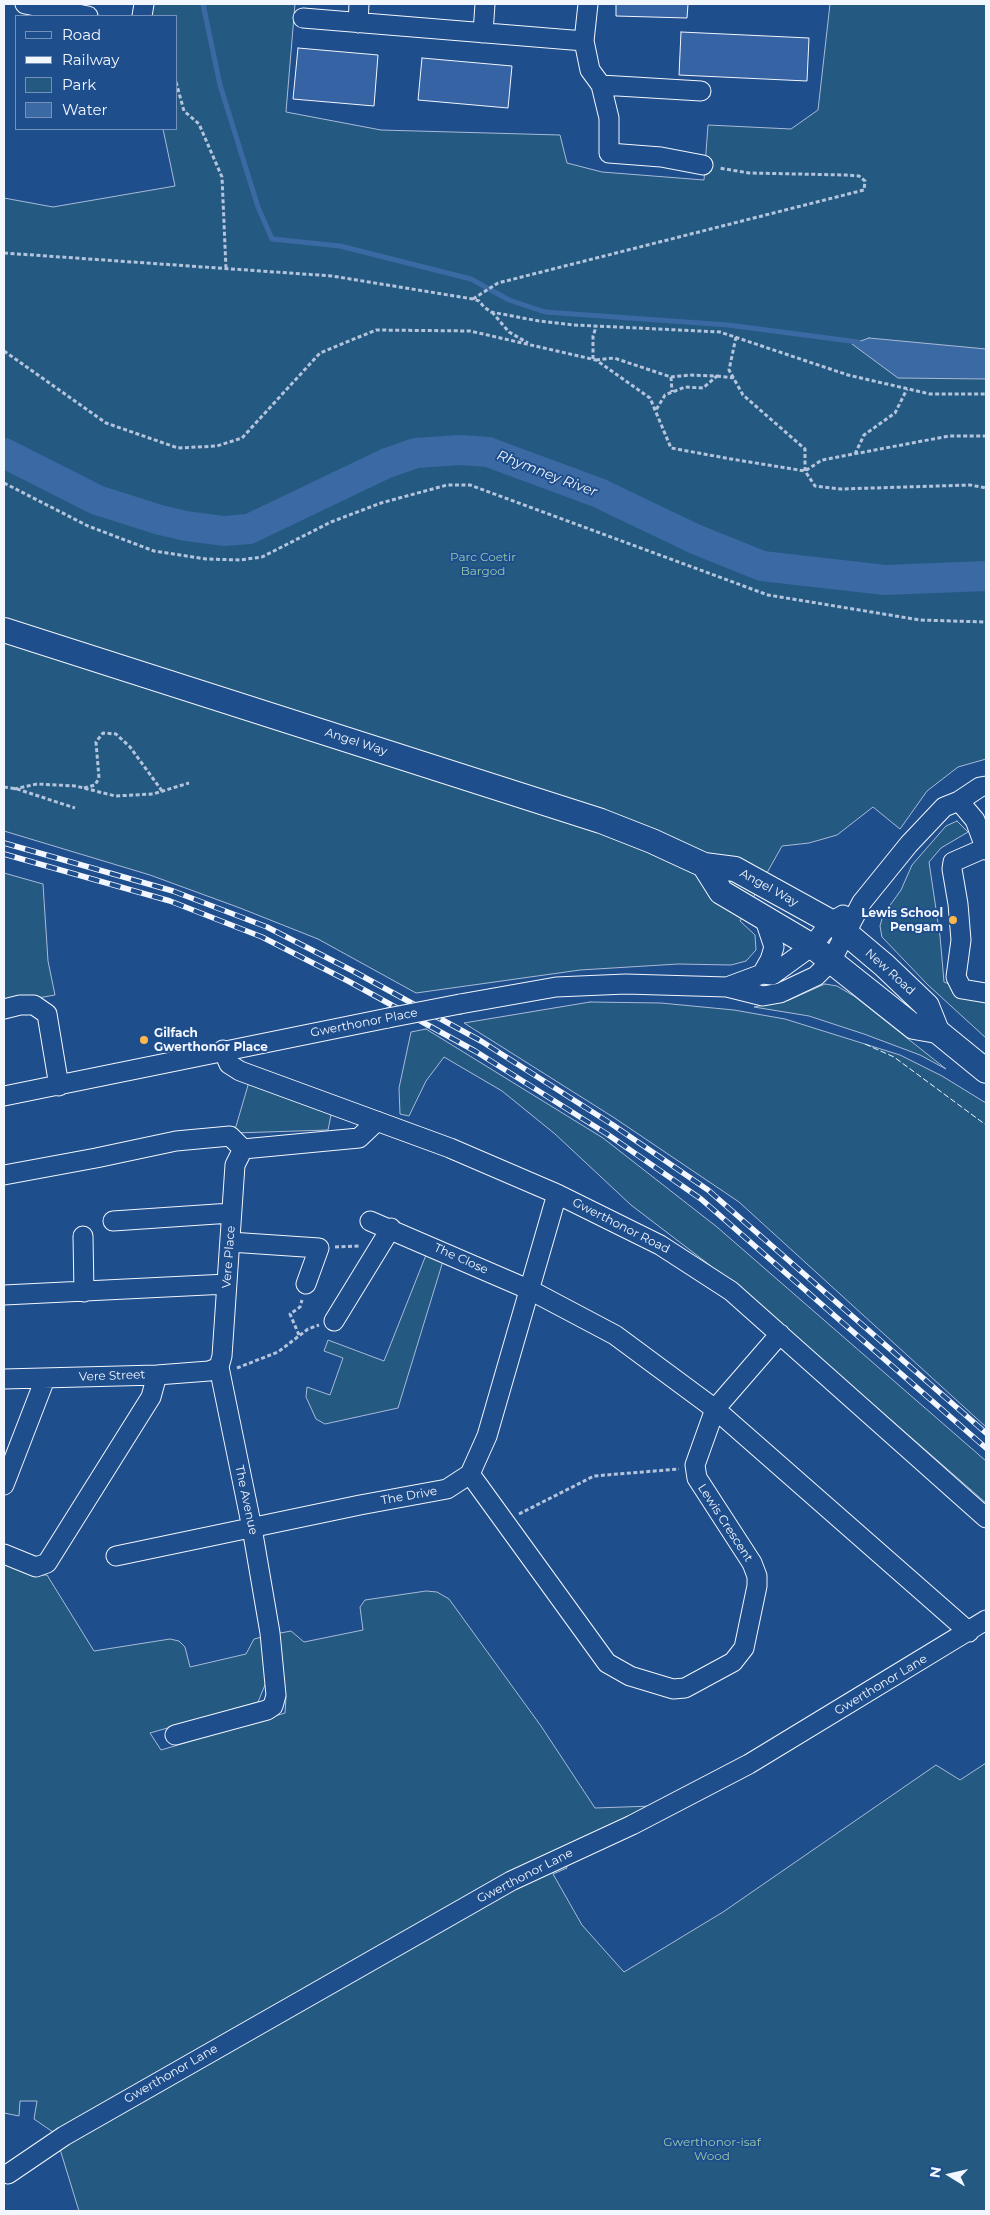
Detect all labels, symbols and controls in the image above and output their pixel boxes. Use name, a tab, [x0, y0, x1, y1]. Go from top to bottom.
legend	[15, 15, 178, 130]
text: Road	[62, 25, 101, 44]
text: Railway	[62, 50, 119, 69]
text: Park	[62, 75, 96, 94]
text: Water	[62, 100, 108, 119]
water label: Rhymney River	[494, 447, 600, 501]
park label: Parc Coetir Bargod	[450, 550, 516, 578]
street label: Angel Way	[323, 725, 389, 759]
street label: Angel Way	[737, 866, 801, 910]
place label: Lewis School Pengam	[861, 906, 943, 934]
marker: Lewis School Pengam	[947, 914, 959, 926]
street label: New Road	[862, 946, 918, 998]
street label: Gwerthonor Place	[309, 1006, 419, 1040]
place label: Gilfach Gwerthonor Place	[154, 1026, 268, 1054]
marker: Gilfach Gwerthonor Place	[138, 1034, 150, 1046]
street label: Gwerthonor Road	[570, 1195, 672, 1257]
street label: Vere Place	[220, 1225, 238, 1289]
street label: The Close	[432, 1241, 490, 1277]
street label: Vere Street	[79, 1368, 145, 1384]
street label: The Avenue	[232, 1464, 260, 1536]
street label: Lewis Crescent	[694, 1481, 756, 1565]
street label: The Drive	[380, 1484, 438, 1508]
street label: Gwerthonor Lane	[832, 1652, 930, 1718]
street label: Gwerthonor Lane	[475, 1846, 575, 1906]
street label: Gwerthonor Lane	[122, 2041, 220, 2107]
park label: Gwerthonor-isaf Wood	[663, 2135, 761, 2163]
north arrow	[925, 2150, 975, 2200]
text: N	[925, 2165, 945, 2180]

